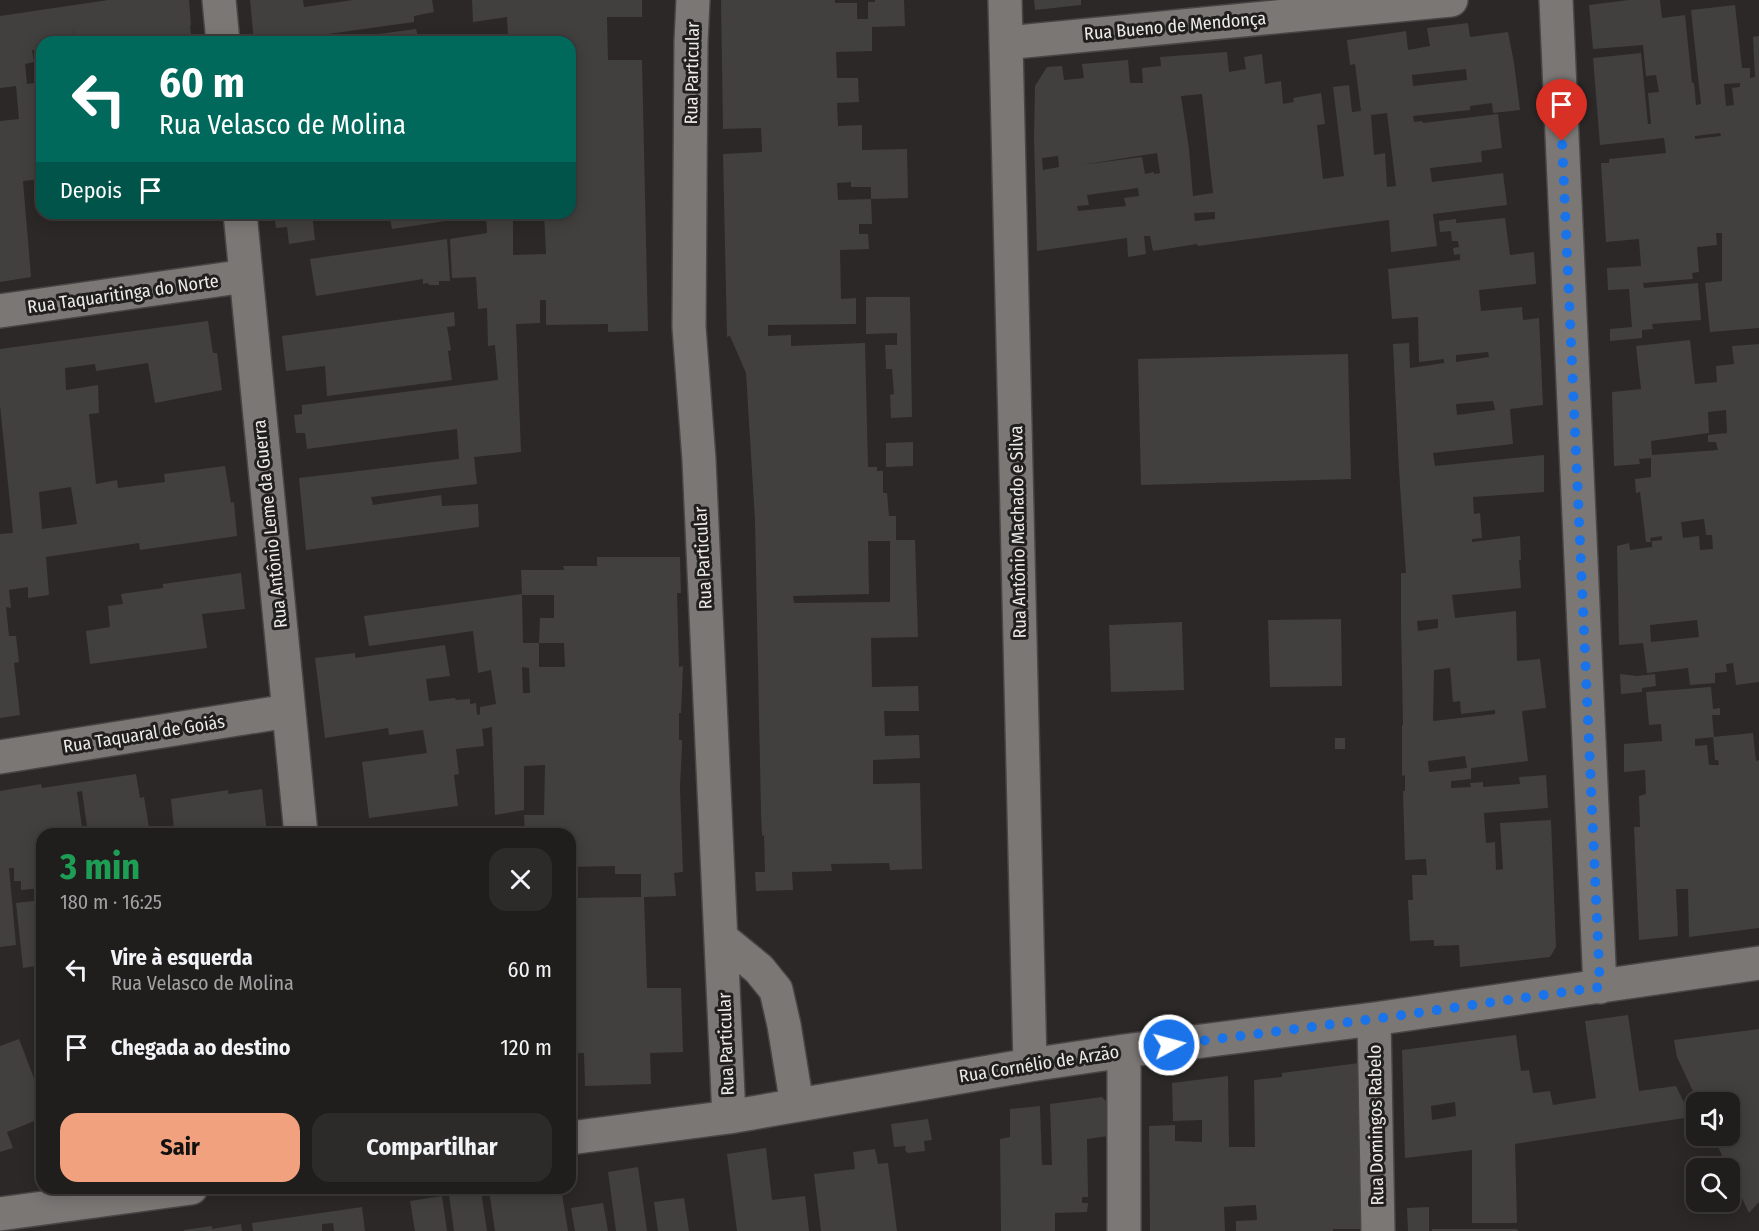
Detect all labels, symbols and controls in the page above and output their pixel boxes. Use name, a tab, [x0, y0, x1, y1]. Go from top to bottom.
street label: Rua Bueno de Mendonça	[1083, 7, 1267, 45]
street label: Rua Particular	[680, 21, 704, 125]
text: 60 m	[159, 58, 245, 108]
icon: left	[60, 60, 138, 138]
pin	[1536, 79, 1587, 141]
icon: arrive	[1545, 88, 1578, 121]
text: Rua Velasco de Molina	[159, 109, 406, 141]
icon: arrive	[134, 174, 167, 207]
text: Depois	[60, 177, 122, 204]
street label: Rua Taquaritinga do Norte	[26, 270, 220, 318]
street label: Rua Antônio Leme da Guerra	[248, 418, 292, 629]
street label: Rua Antônio Machado e Silva	[1005, 425, 1031, 639]
street label: Rua Particular	[689, 505, 717, 610]
street label: Rua Taquaral de Goiás	[62, 710, 227, 758]
text: 3 min	[60, 845, 140, 889]
button: close	[489, 848, 552, 911]
text: 180 m · 16:25	[60, 890, 162, 914]
text: Vire à esquerda	[111, 944, 253, 971]
icon: left	[60, 953, 93, 986]
text: 60 m	[508, 956, 552, 983]
text: Rua Velasco de Molina	[111, 971, 294, 995]
street label: Rua Particular	[713, 991, 739, 1096]
position arrow	[1137, 1013, 1201, 1077]
icon: arrive	[60, 1031, 93, 1064]
text: Chegada ao destino	[111, 1034, 291, 1061]
text: 120 m	[500, 1034, 552, 1061]
street label: Rua Cornélio de Arzão	[957, 1040, 1121, 1088]
street label: Rua Domingos Rabelo	[1364, 1044, 1388, 1206]
map controls	[1686, 1092, 1740, 1212]
button: sound	[1686, 1092, 1740, 1146]
button: Sair	[60, 1113, 300, 1182]
button: Compartilhar	[312, 1113, 552, 1182]
button: search	[1686, 1158, 1740, 1212]

